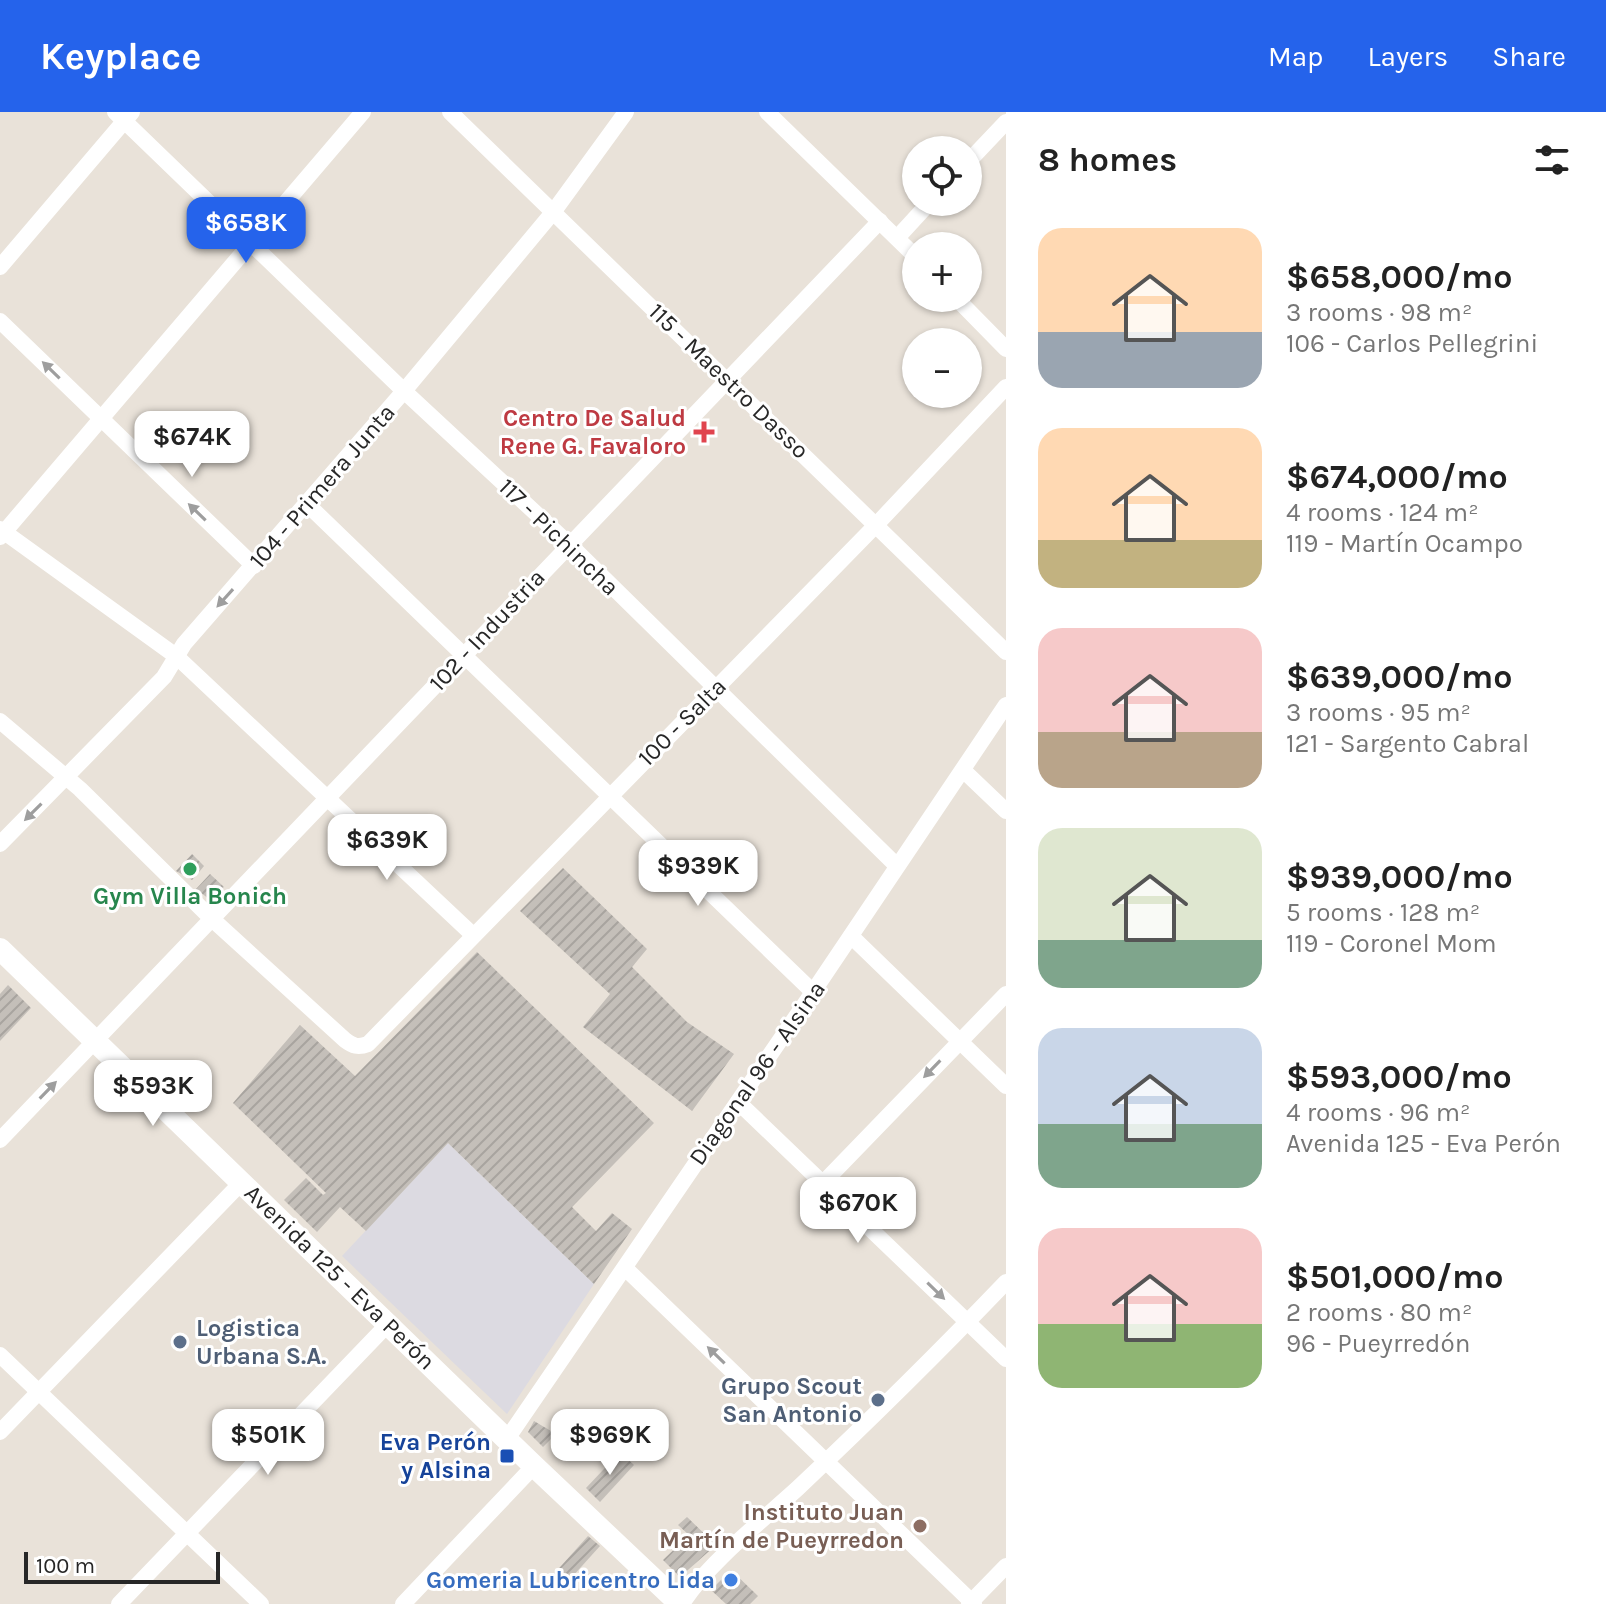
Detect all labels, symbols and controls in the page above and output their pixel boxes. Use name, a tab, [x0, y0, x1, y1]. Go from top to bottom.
text: Keyplace	[40, 34, 201, 79]
text: Map	[1268, 40, 1323, 73]
text: Layers	[1367, 40, 1448, 73]
text: Share	[1492, 40, 1566, 73]
map controls	[902, 136, 982, 408]
button: locate	[902, 136, 982, 216]
icon: filters	[1530, 138, 1574, 182]
text: 8 homes	[1038, 140, 1177, 180]
pin: $658K	[190, 197, 302, 265]
text: $658K	[205, 207, 287, 238]
button: +	[902, 232, 982, 312]
text: $658,000/mo	[1286, 257, 1513, 297]
icon: home	[1102, 260, 1198, 356]
street label: 115 - Maestro Dasso	[643, 297, 815, 465]
text: 3 rooms · 98 m²	[1286, 297, 1472, 328]
button: −	[902, 328, 982, 408]
text: 106 - Carlos Pellegrini	[1286, 328, 1538, 359]
one-way arrow	[42, 362, 61, 380]
street label: 104 - Primera Junta	[243, 398, 401, 574]
place label: Centro De Salud Rene G. Favaloro	[500, 404, 686, 460]
pin: $674K	[136, 411, 248, 479]
text: $674K	[152, 421, 232, 452]
marker: Centro De Salud Rene G. Favaloro	[693, 421, 715, 443]
text: $674,000/mo	[1286, 457, 1508, 497]
icon: home	[1102, 460, 1198, 556]
street label: 117 - Pichincha	[493, 473, 625, 601]
text: 4 rooms · 124 m²	[1286, 497, 1479, 528]
one-way arrow	[188, 503, 207, 521]
text: 119 - Martín Ocampo	[1286, 528, 1523, 559]
street label: 102 - Industria	[423, 563, 551, 697]
one-way arrow	[217, 588, 234, 608]
text: $639,000/mo	[1286, 657, 1513, 697]
icon: home	[1102, 660, 1198, 756]
street label: 100 - Salta	[632, 672, 732, 772]
text: 3 rooms · 95 m²	[1286, 697, 1471, 728]
text: 121 - Sargento Cabral	[1286, 728, 1529, 759]
one-way arrow	[24, 802, 42, 821]
pin: $639K	[331, 814, 443, 882]
text: $639K	[346, 824, 428, 855]
pin: $939K	[642, 840, 754, 908]
text: $939K	[657, 850, 739, 881]
text: $939,000/mo	[1286, 857, 1513, 897]
marker: Gym Villa Bonich	[181, 860, 199, 878]
icon: home	[1102, 860, 1198, 956]
place label: Gym Villa Bonich	[93, 882, 287, 910]
text: 5 rooms · 128 m²	[1286, 897, 1480, 928]
text: 119 - Coronel Mom	[1286, 928, 1496, 959]
street label: Diagonal 96 - Alsina	[683, 976, 831, 1170]
text: $593,000/mo	[1286, 1057, 1512, 1097]
one-way arrow	[923, 1059, 942, 1078]
pin: $593K	[97, 1060, 209, 1128]
icon: home	[1102, 1060, 1198, 1156]
text: $593K	[112, 1070, 194, 1101]
one-way arrow	[39, 1081, 57, 1100]
text: 4 rooms · 96 m²	[1286, 1097, 1470, 1128]
text: Avenida 125 - Eva Perón	[1286, 1128, 1561, 1159]
pin: $670K	[802, 1177, 914, 1245]
street label: Avenida 125 - Eva Perón	[239, 1179, 441, 1375]
text: $670K	[818, 1187, 898, 1218]
text: $501,000/mo	[1286, 1257, 1504, 1297]
icon: home	[1102, 1260, 1198, 1356]
one-way arrow	[926, 1282, 945, 1300]
text: 2 rooms · 80 m²	[1286, 1297, 1472, 1328]
place label: Logistica Urbana S.A.	[196, 1314, 326, 1370]
text: 96 - Pueyrredón	[1286, 1328, 1470, 1359]
marker: Logistica Urbana S.A.	[171, 1333, 189, 1351]
one-way arrow	[707, 1347, 726, 1365]
place label: Grupo Scout San Antonio	[721, 1372, 862, 1428]
marker: Grupo Scout San Antonio	[869, 1391, 887, 1409]
pin: $501K	[212, 1409, 324, 1477]
pin: $969K	[554, 1409, 666, 1477]
text: $501K	[230, 1419, 306, 1450]
text: $969K	[569, 1419, 651, 1450]
place label: Eva Perón y Alsina	[380, 1428, 491, 1484]
marker: Eva Perón y Alsina	[498, 1447, 516, 1465]
place label: Instituto Juan Martín de Pueyrredon	[659, 1498, 904, 1554]
marker: Instituto Juan Martín de Pueyrredon	[911, 1517, 929, 1535]
scale bar	[24, 1548, 220, 1584]
text: 100 m	[36, 1553, 95, 1579]
place label: Gomeria Lubricentro Lida	[426, 1566, 715, 1594]
marker: Gomeria Lubricentro Lida	[722, 1571, 740, 1589]

